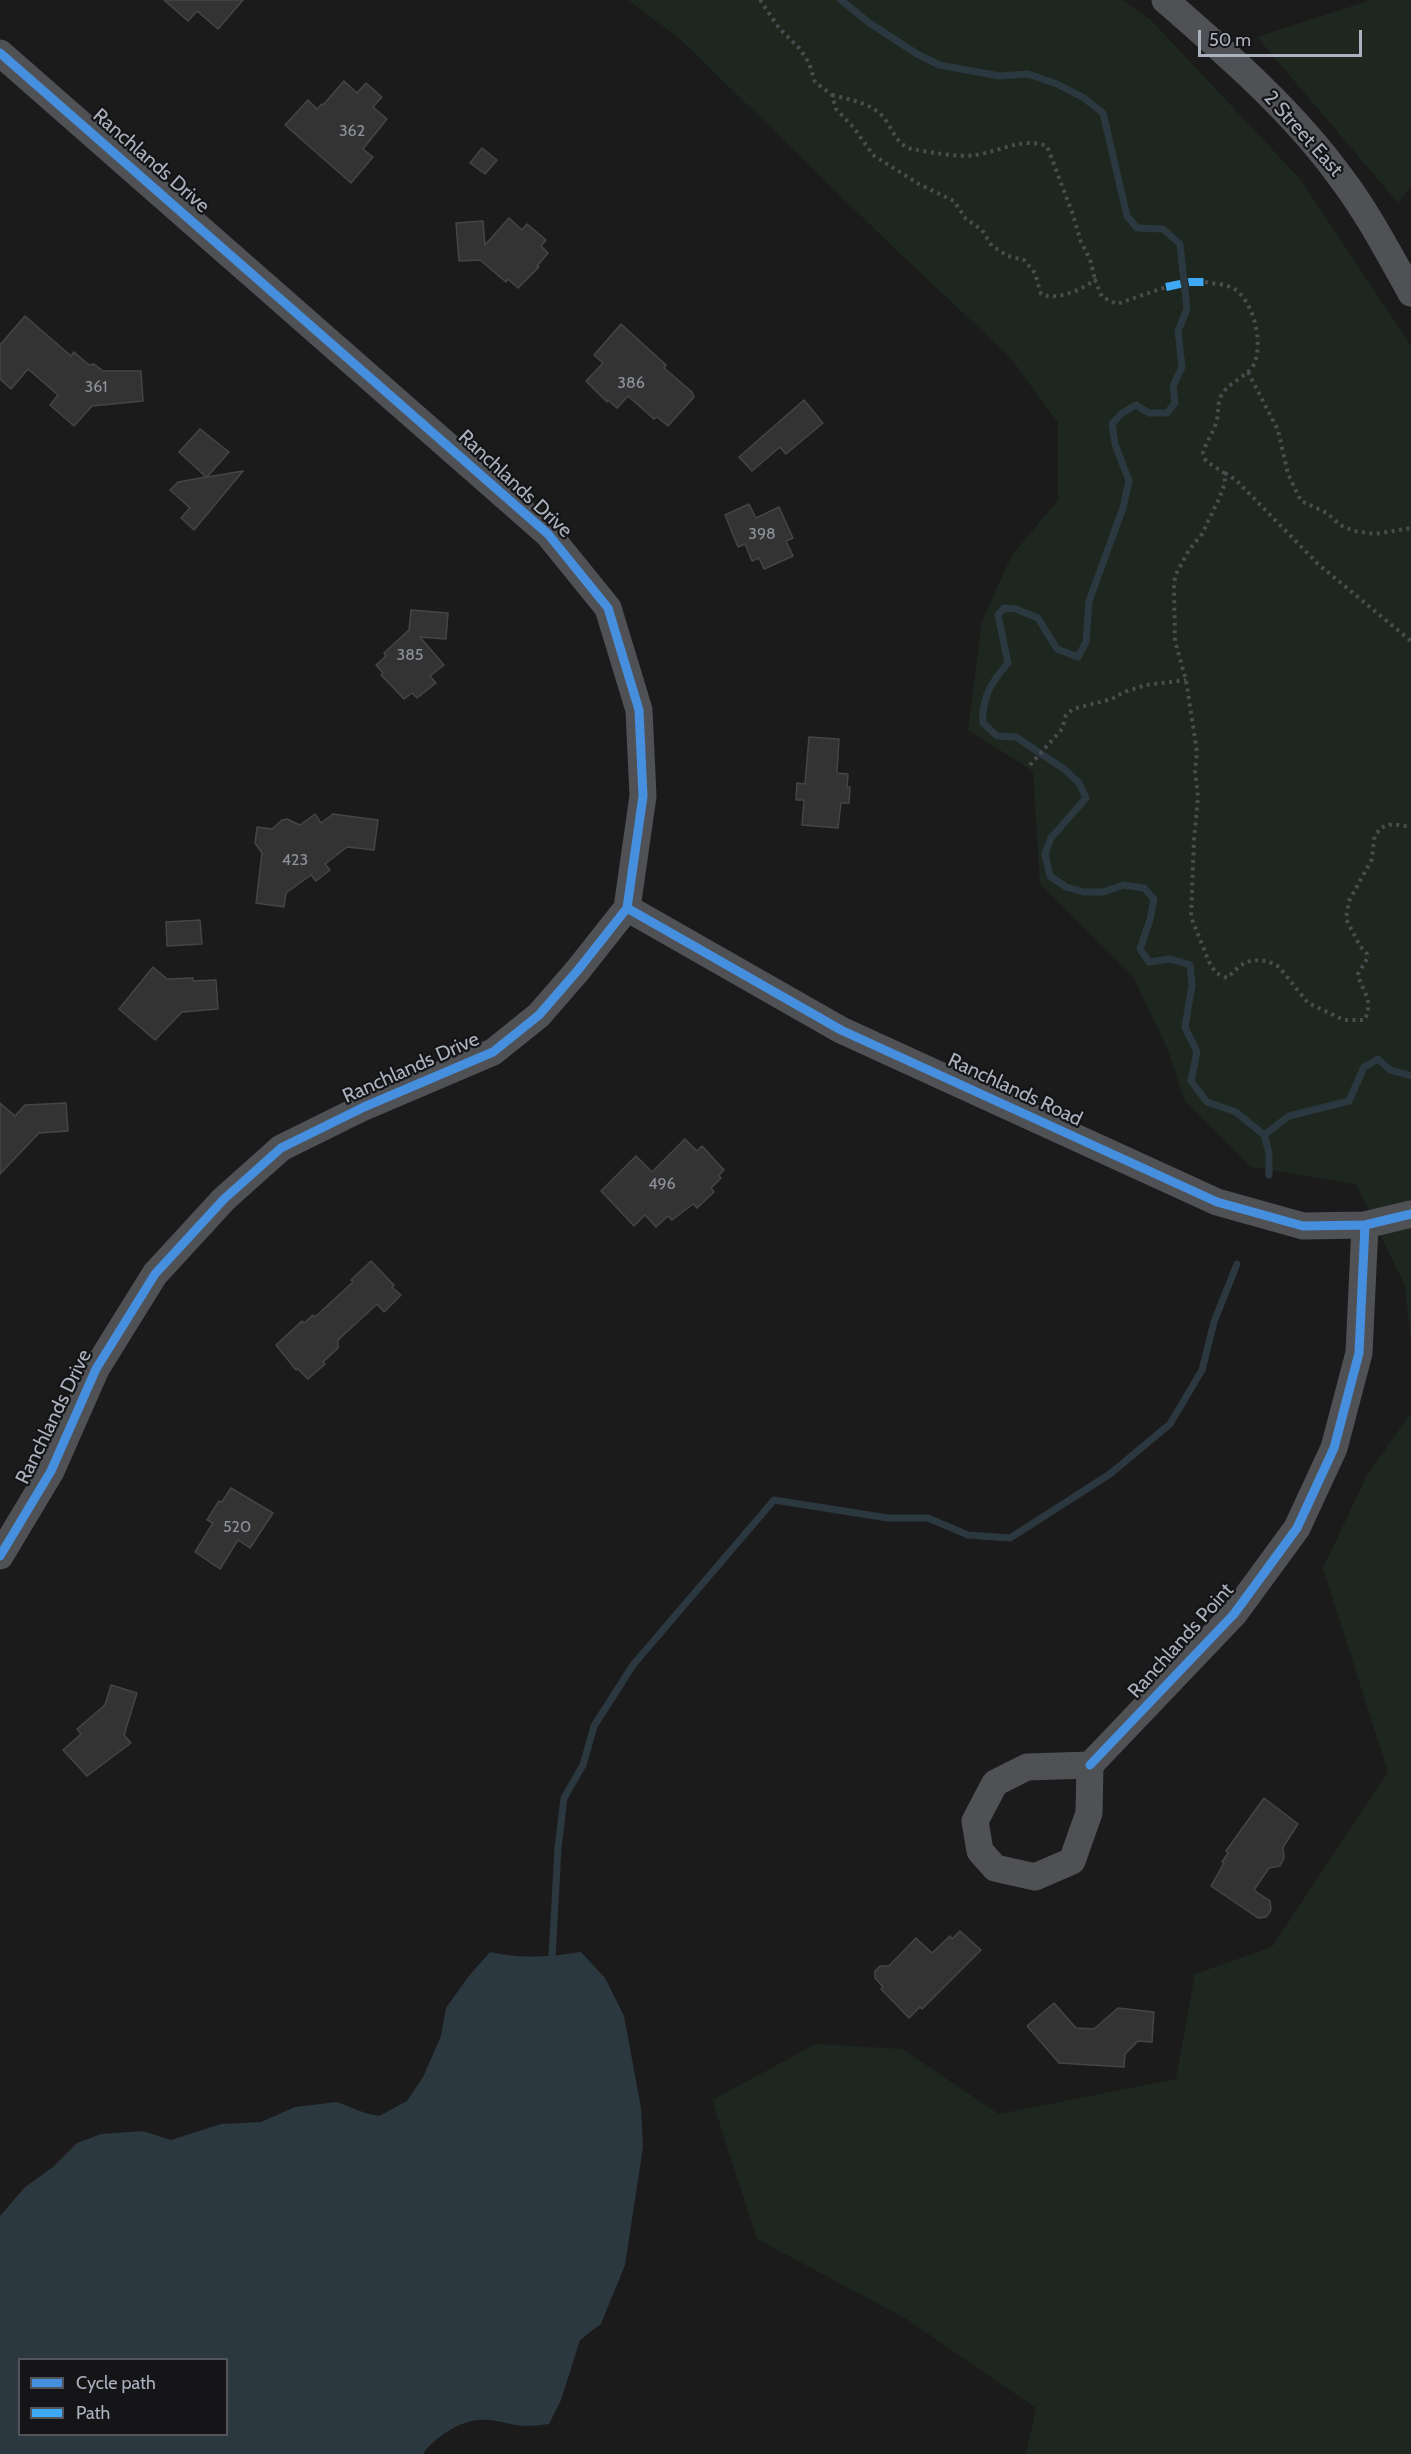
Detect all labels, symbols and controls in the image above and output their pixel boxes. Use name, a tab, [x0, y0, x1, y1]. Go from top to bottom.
scale bar	[1201, 18, 1364, 56]
text: 50 m	[1209, 29, 1251, 51]
street label: 2 Street East	[1258, 86, 1348, 182]
street label: Ranchlands Drive	[88, 104, 214, 218]
house number: 362	[339, 121, 365, 141]
house number: 386	[617, 373, 645, 393]
house number: 361	[85, 377, 107, 397]
street label: Ranchlands Drive	[453, 425, 577, 543]
house number: 398	[748, 524, 776, 544]
house number: 385	[396, 645, 424, 665]
house number: 423	[282, 850, 308, 870]
street label: Ranchlands Drive	[339, 1027, 483, 1109]
street label: Ranchlands Road	[944, 1048, 1086, 1132]
house number: 496	[648, 1174, 676, 1194]
street label: Ranchlands Drive	[11, 1346, 97, 1488]
house number: 520	[223, 1517, 251, 1537]
street label: Ranchlands Point	[1123, 1579, 1239, 1703]
legend	[18, 2358, 228, 2436]
text: Cycle path	[76, 2372, 156, 2394]
text: Path	[76, 2402, 110, 2424]

